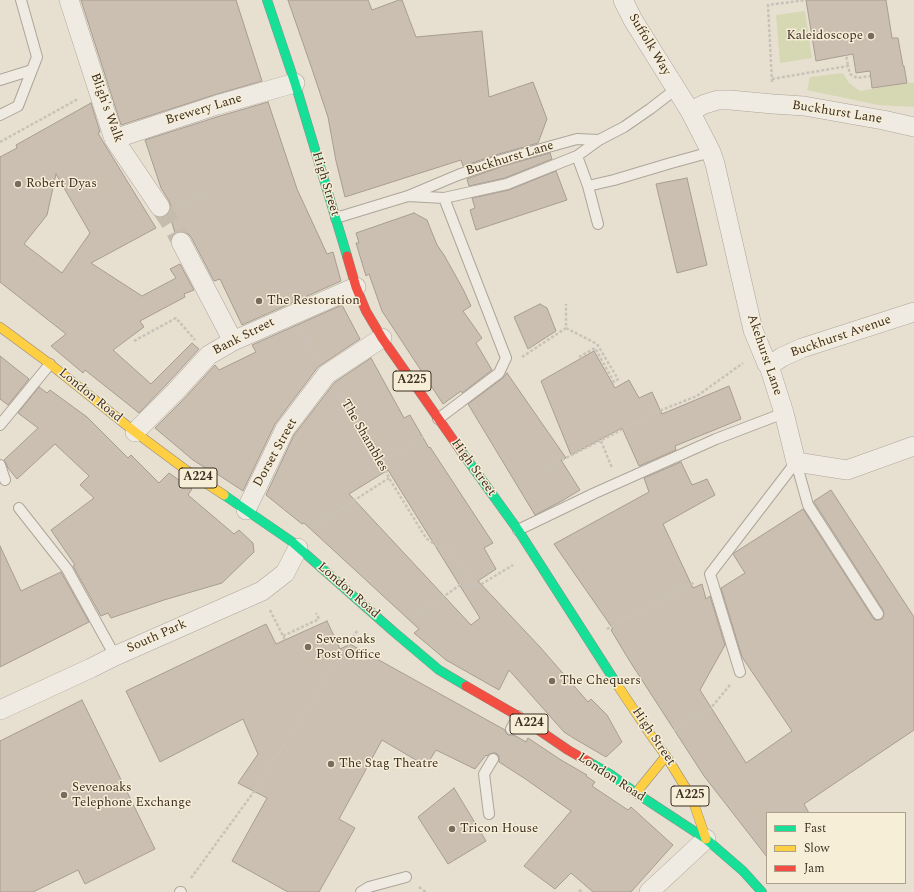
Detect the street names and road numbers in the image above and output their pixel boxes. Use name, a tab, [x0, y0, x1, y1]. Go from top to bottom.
street label: Suffolk Way	[624, 11, 674, 79]
street label: Bligh's Walk	[86, 71, 126, 145]
street label: Brewery Lane	[164, 91, 244, 129]
street label: Buckhurst Lane	[791, 98, 883, 128]
street label: Buckhurst Lane	[464, 138, 556, 180]
street label: High Street	[308, 150, 342, 218]
street label: Akehurst Lane	[743, 312, 785, 398]
street label: Buckhurst Avenue	[789, 312, 893, 362]
street label: Bank Street	[211, 315, 277, 359]
street label: London Road	[55, 366, 125, 426]
road number: A225	[393, 371, 431, 391]
street label: The Shambles	[337, 397, 391, 475]
street label: Dorset Street	[251, 416, 301, 490]
street label: High Street	[447, 437, 499, 499]
road number: A224	[179, 468, 217, 488]
street label: London Road	[314, 560, 382, 622]
street label: South Park	[125, 617, 189, 657]
street label: High Street	[628, 705, 678, 769]
road number: A224	[510, 714, 548, 734]
street label: London Road	[574, 750, 648, 806]
road number: A225	[671, 786, 709, 806]

